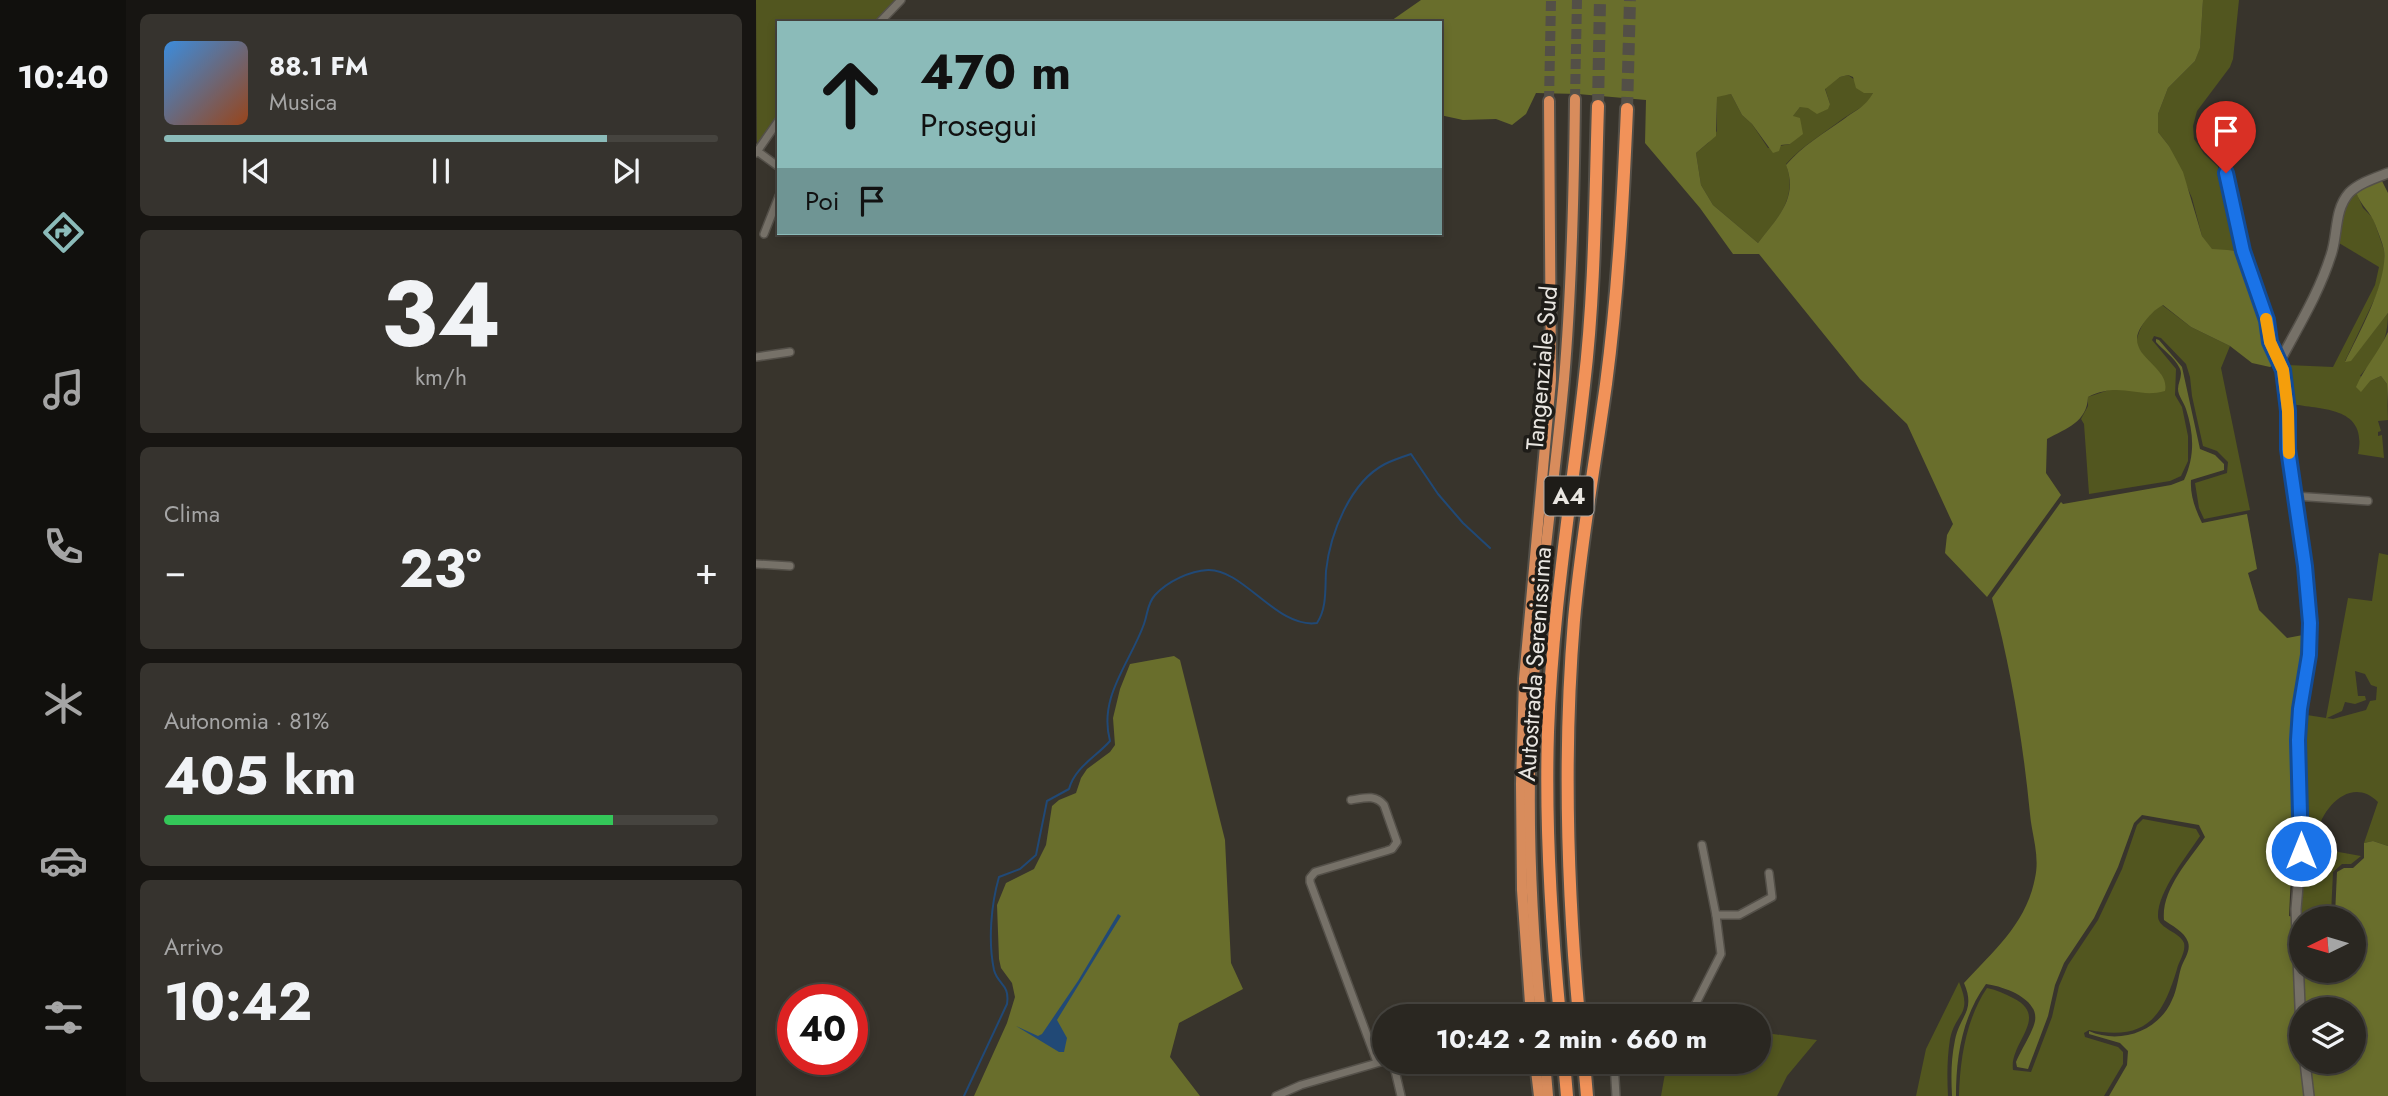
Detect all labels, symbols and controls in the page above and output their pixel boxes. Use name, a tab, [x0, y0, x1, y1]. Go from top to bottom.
text: 470 m	[920, 37, 1071, 107]
text: 88.1 FM	[269, 47, 368, 85]
icon: ahead	[805, 49, 896, 140]
text: 10:40	[17, 54, 109, 100]
text: Musica	[269, 85, 337, 119]
pin	[2196, 101, 2256, 173]
text: Prosegui	[920, 102, 1038, 148]
icon: arrive	[2207, 112, 2245, 150]
icon: previous	[237, 152, 275, 190]
icon: pause	[422, 152, 460, 190]
icon: next	[607, 152, 645, 190]
text: Poi	[805, 182, 839, 220]
icon: arrive	[853, 182, 891, 220]
icon: directions	[39, 208, 88, 257]
text: 34	[381, 249, 501, 380]
street label: Tangenziale Sud	[1517, 284, 1566, 452]
text: km/h	[415, 360, 467, 394]
icon: music	[39, 365, 88, 414]
road number: A4	[1544, 476, 1594, 516]
text: Clima	[164, 497, 220, 531]
icon: phone	[39, 522, 88, 571]
text: 23°	[400, 531, 481, 607]
text: −	[164, 543, 186, 598]
text: +	[695, 543, 718, 598]
street label: Autostrada Serenissima	[1509, 546, 1560, 782]
icon: climate	[39, 679, 88, 728]
text: Autonomia · 81%	[164, 704, 329, 738]
text: 405 km	[164, 738, 357, 814]
position arrow	[2264, 814, 2338, 888]
icon: car	[39, 836, 88, 885]
north arrow	[2289, 906, 2366, 984]
map controls	[2289, 906, 2366, 1074]
text: Arrivo	[164, 930, 223, 964]
text: 10:42	[164, 964, 312, 1040]
speed limit sign: 40	[777, 984, 868, 1075]
icon: filters	[39, 993, 88, 1042]
button: layers	[2289, 997, 2366, 1074]
text: 10:42 · 2 min · 660 m	[1436, 1020, 1707, 1058]

